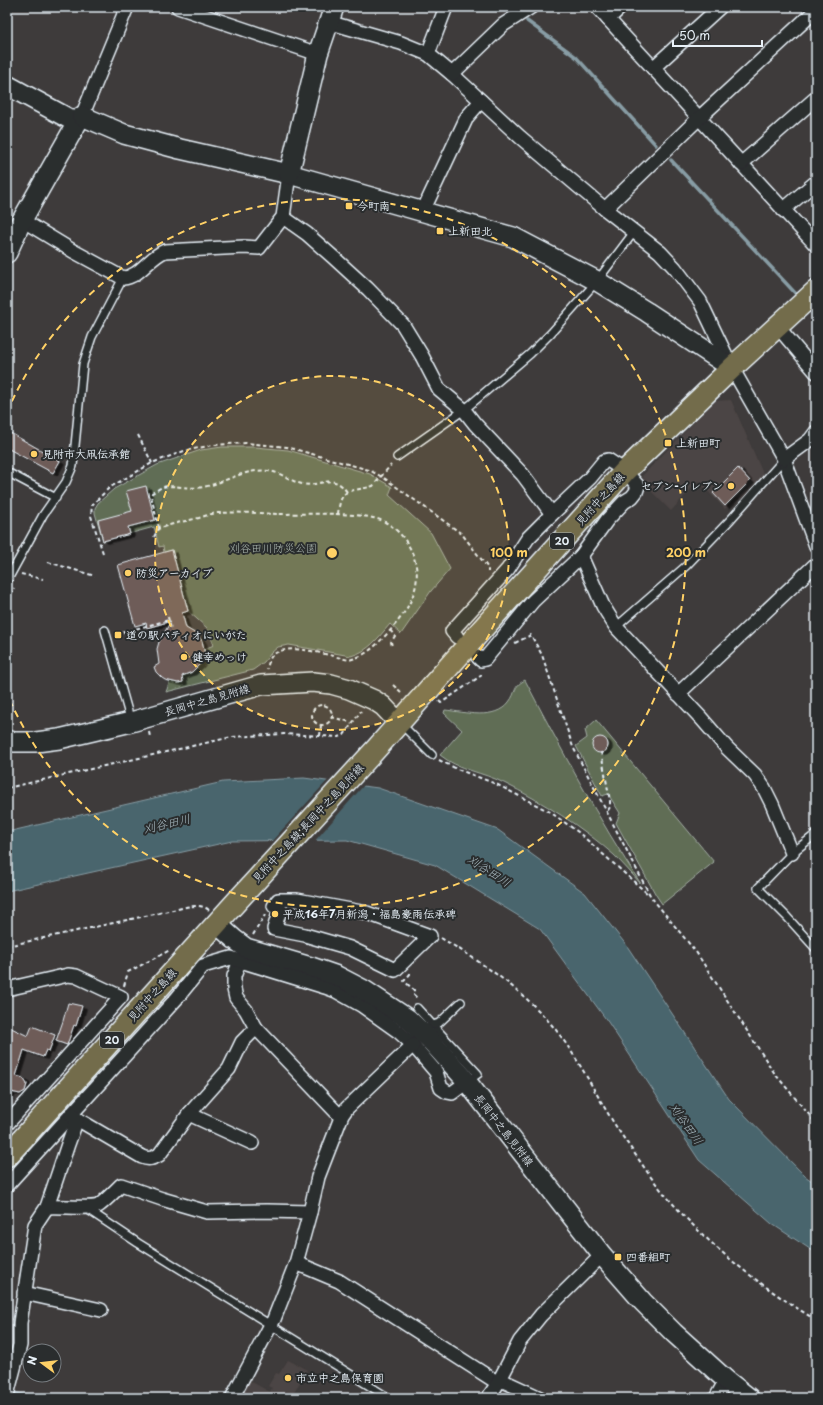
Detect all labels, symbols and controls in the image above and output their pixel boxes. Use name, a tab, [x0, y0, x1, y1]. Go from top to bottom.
scale bar	[673, 22, 762, 48]
text: 50 m	[679, 26, 710, 44]
place label: 今町南	[357, 197, 390, 214]
marker: 今町南	[344, 201, 354, 211]
place label: 上新田北	[448, 222, 492, 239]
marker: 上新田北	[435, 226, 445, 236]
place label: 上新田町	[676, 434, 721, 451]
marker: 上新田町	[663, 438, 673, 448]
place label: 見附市大凧伝承館	[42, 445, 130, 462]
marker: 見附市大凧伝承館	[29, 449, 39, 459]
street label: 見附中之島線	[571, 468, 628, 529]
place label: セブン-イレブン	[641, 477, 723, 494]
marker: セブン-イレブン	[726, 481, 736, 491]
road number: 20	[550, 533, 574, 549]
park label: 刈谷田川防災公園	[229, 539, 317, 556]
text: 100 m	[490, 543, 528, 561]
text: 200 m	[666, 543, 706, 561]
centre of rings	[325, 546, 339, 560]
place label: 防災アーカイブ	[136, 564, 213, 581]
marker: 防災アーカイブ	[123, 568, 133, 578]
place label: 道の駅パティオにいがた	[126, 626, 247, 643]
marker: 道の駅パティオにいがた	[113, 630, 123, 640]
place label: 健幸めっけ	[192, 648, 247, 665]
marker: 健幸めっけ	[179, 652, 189, 662]
street label: 長岡中之島見附線	[162, 679, 252, 720]
street label: 見附中之島線;長岡中之島見附線	[248, 759, 367, 886]
water label: 刈谷田川	[141, 809, 192, 837]
water label: 刈谷田川	[465, 850, 515, 891]
place label: 平成16年7月新潟・福島豪雨伝承碑	[283, 905, 456, 922]
marker: 平成16年7月新潟・福島豪雨伝承碑	[270, 909, 280, 919]
street label: 見附中之島線	[123, 964, 180, 1025]
road number: 20	[100, 1032, 124, 1048]
street label: 長岡中之島見附線	[471, 1090, 538, 1170]
water label: 刈谷田川	[666, 1099, 708, 1148]
place label: 四番組町	[626, 1248, 671, 1265]
marker: 四番組町	[613, 1252, 623, 1262]
north arrow	[22, 1343, 62, 1383]
text: N	[23, 1354, 41, 1367]
place label: 市立中之島保育園	[296, 1369, 384, 1386]
marker: 市立中之島保育園	[283, 1373, 293, 1383]

